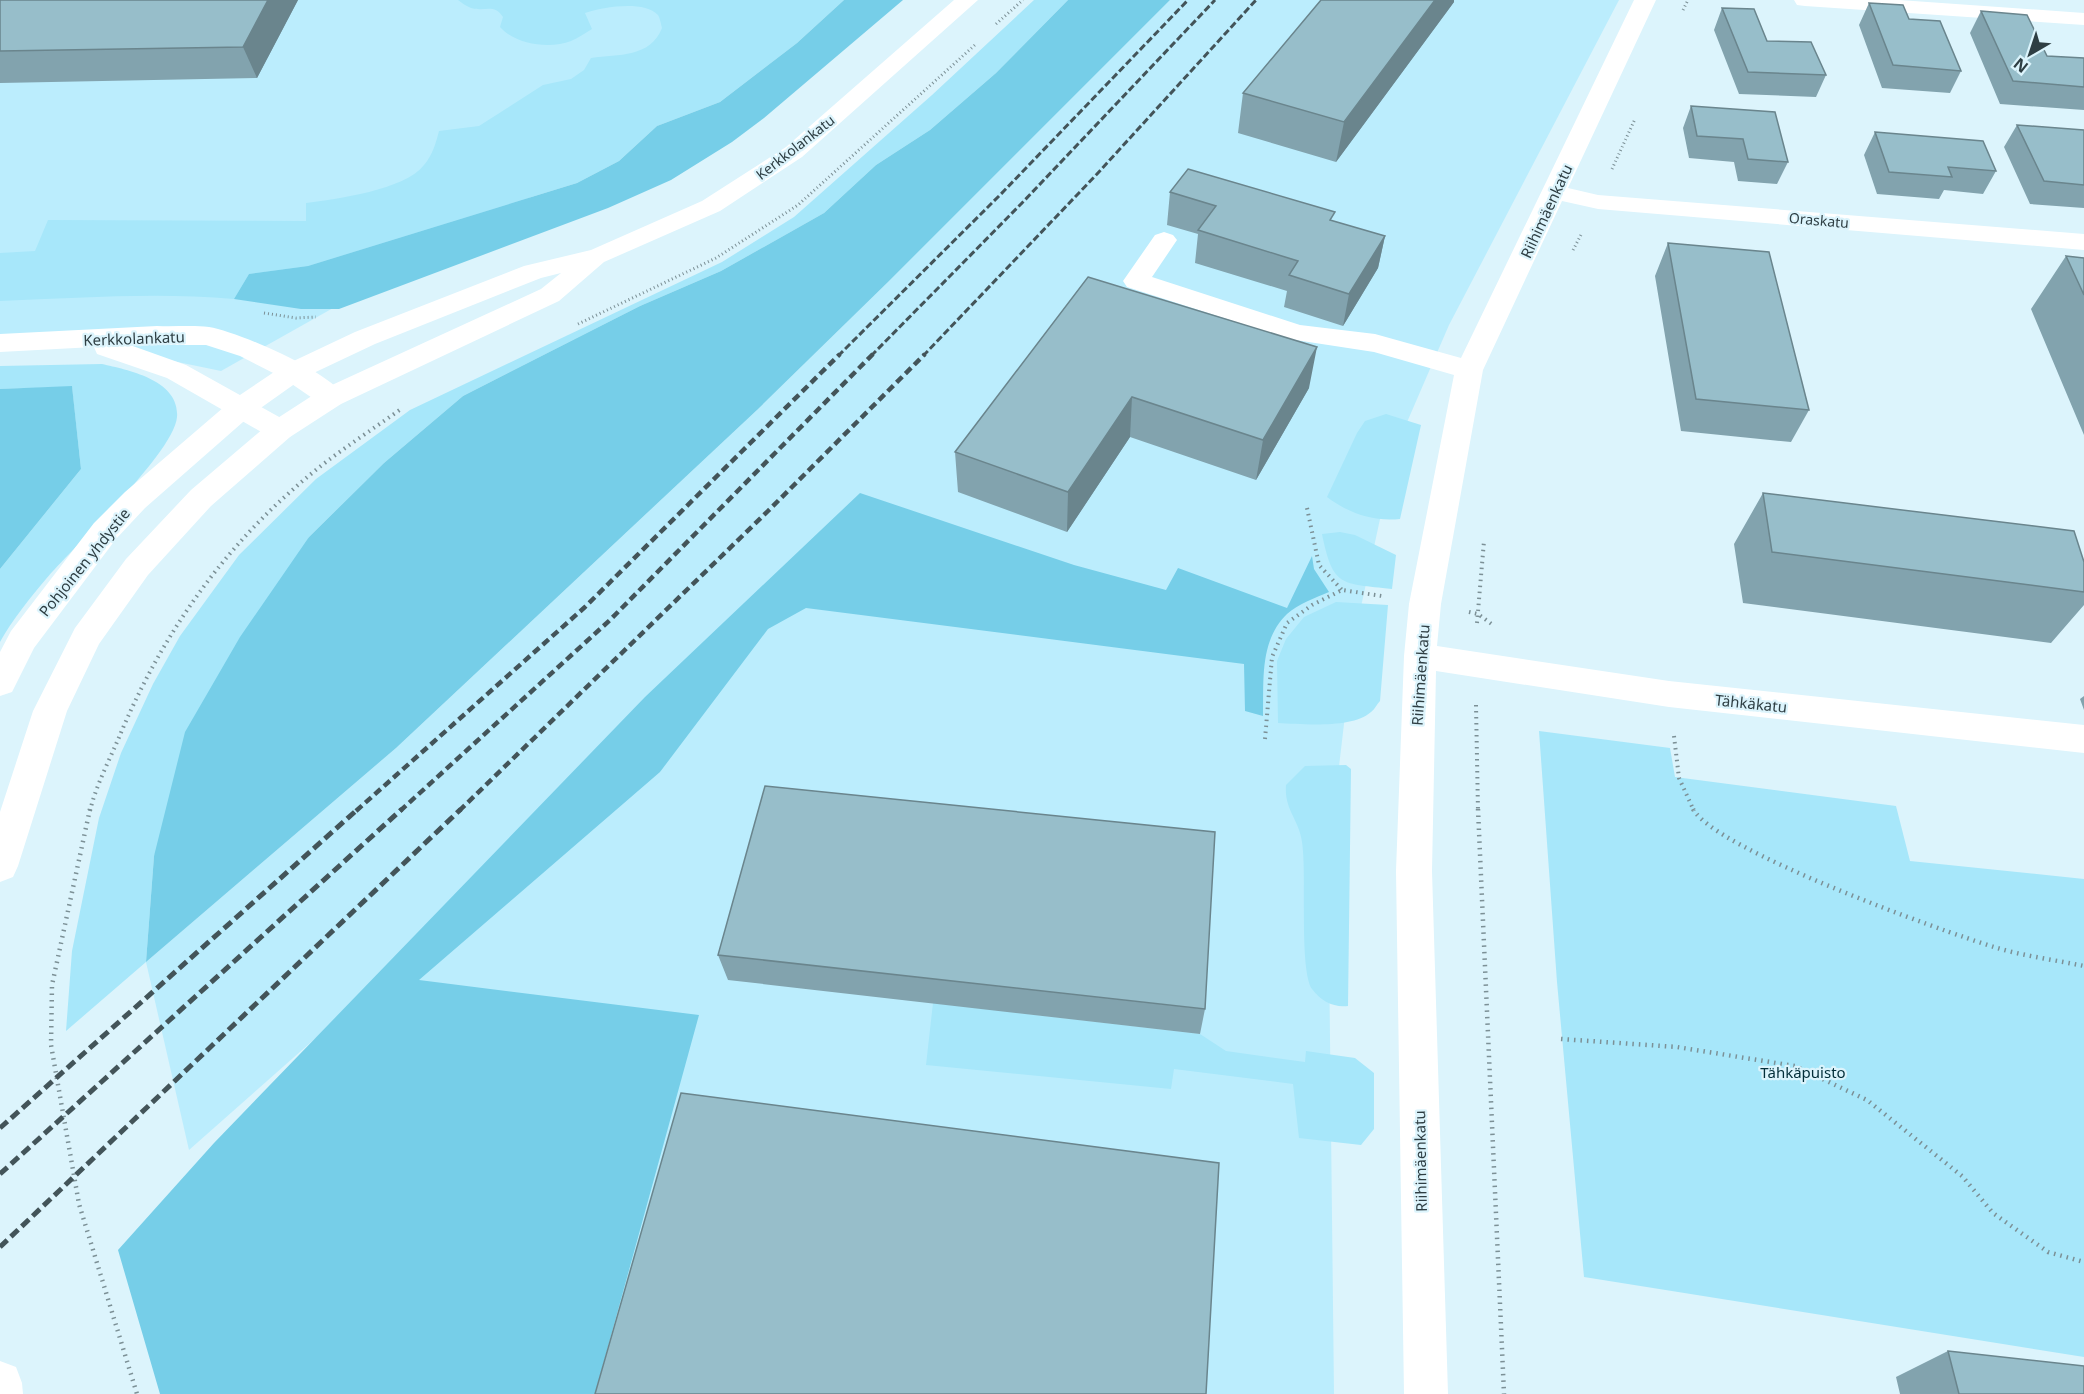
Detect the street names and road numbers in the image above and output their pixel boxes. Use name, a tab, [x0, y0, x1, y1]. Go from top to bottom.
street label: Kerkkolankatu	[752, 110, 838, 184]
street label: Riihimäenkatu	[1515, 161, 1577, 261]
street label: Oraskatu	[1788, 208, 1850, 232]
street label: Kerkkolankatu	[83, 326, 185, 350]
street label: Pohjoinen yhdystie	[34, 504, 134, 620]
street label: Riihimäenkatu	[1406, 624, 1434, 726]
street label: Tähkäkatu	[1714, 689, 1788, 717]
street label: Riihimäenkatu	[1409, 1110, 1431, 1212]

